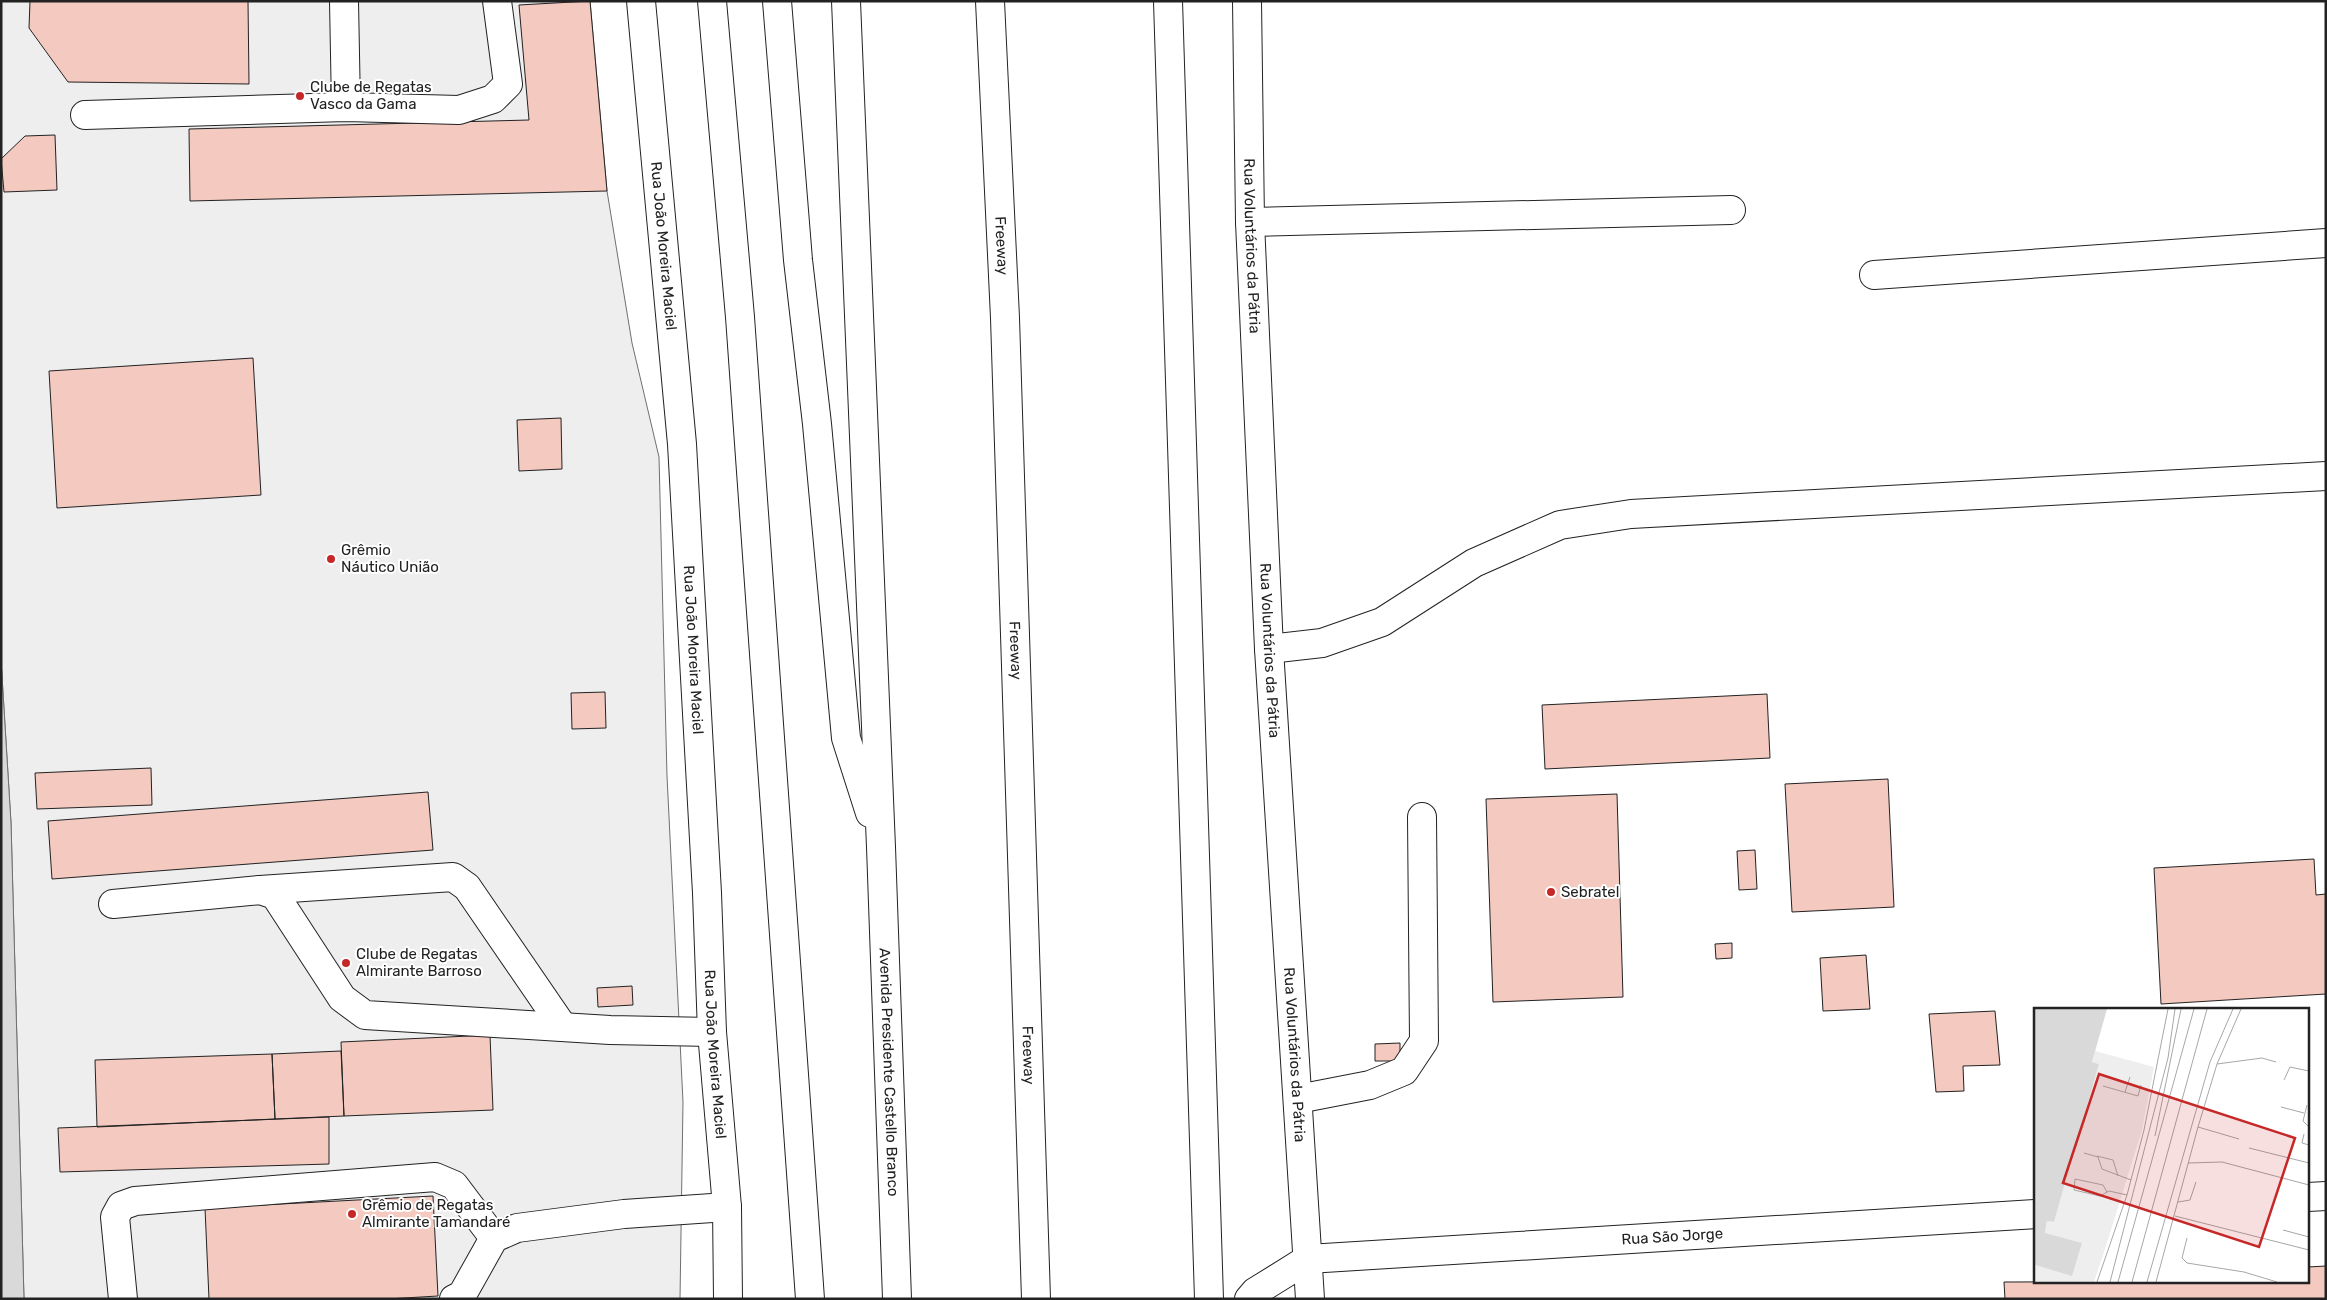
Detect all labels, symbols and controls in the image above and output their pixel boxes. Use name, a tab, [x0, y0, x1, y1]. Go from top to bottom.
place label: Clube de Regatas Vasco da Gama	[310, 78, 432, 113]
marker: Clube de Regatas Vasco da Gama	[294, 90, 306, 102]
street label: Rua Voluntários da Pátria	[1240, 158, 1264, 334]
street label: Rua João Moreira Maciel	[647, 161, 680, 331]
street label: Freeway	[991, 216, 1012, 276]
place label: Grêmio Náutico União	[341, 541, 439, 576]
marker: Grêmio Náutico União	[325, 553, 337, 565]
street label: Rua Voluntários da Pátria	[1256, 563, 1284, 739]
street label: Rua João Moreira Maciel	[680, 565, 707, 735]
street label: Freeway	[1006, 621, 1025, 680]
place label: Sebratel	[1561, 883, 1619, 901]
marker: Sebratel	[1545, 886, 1557, 898]
place label: Clube de Regatas Almirante Barroso	[356, 945, 482, 980]
street label: Avenida Presidente Castello Branco	[876, 948, 902, 1197]
marker: Clube de Regatas Almirante Barroso	[340, 957, 352, 969]
street label: Rua Voluntários da Pátria	[1280, 967, 1309, 1143]
street label: Rua João Moreira Maciel	[701, 969, 730, 1139]
inset map	[2034, 1008, 2310, 1282]
street label: Freeway	[1018, 1026, 1038, 1085]
place label: Grêmio de Regatas Almirante Tamandaré	[362, 1196, 511, 1231]
marker: Grêmio de Regatas Almirante Tamandaré	[346, 1208, 358, 1220]
street label: Rua São Jorge	[1621, 1224, 1724, 1249]

